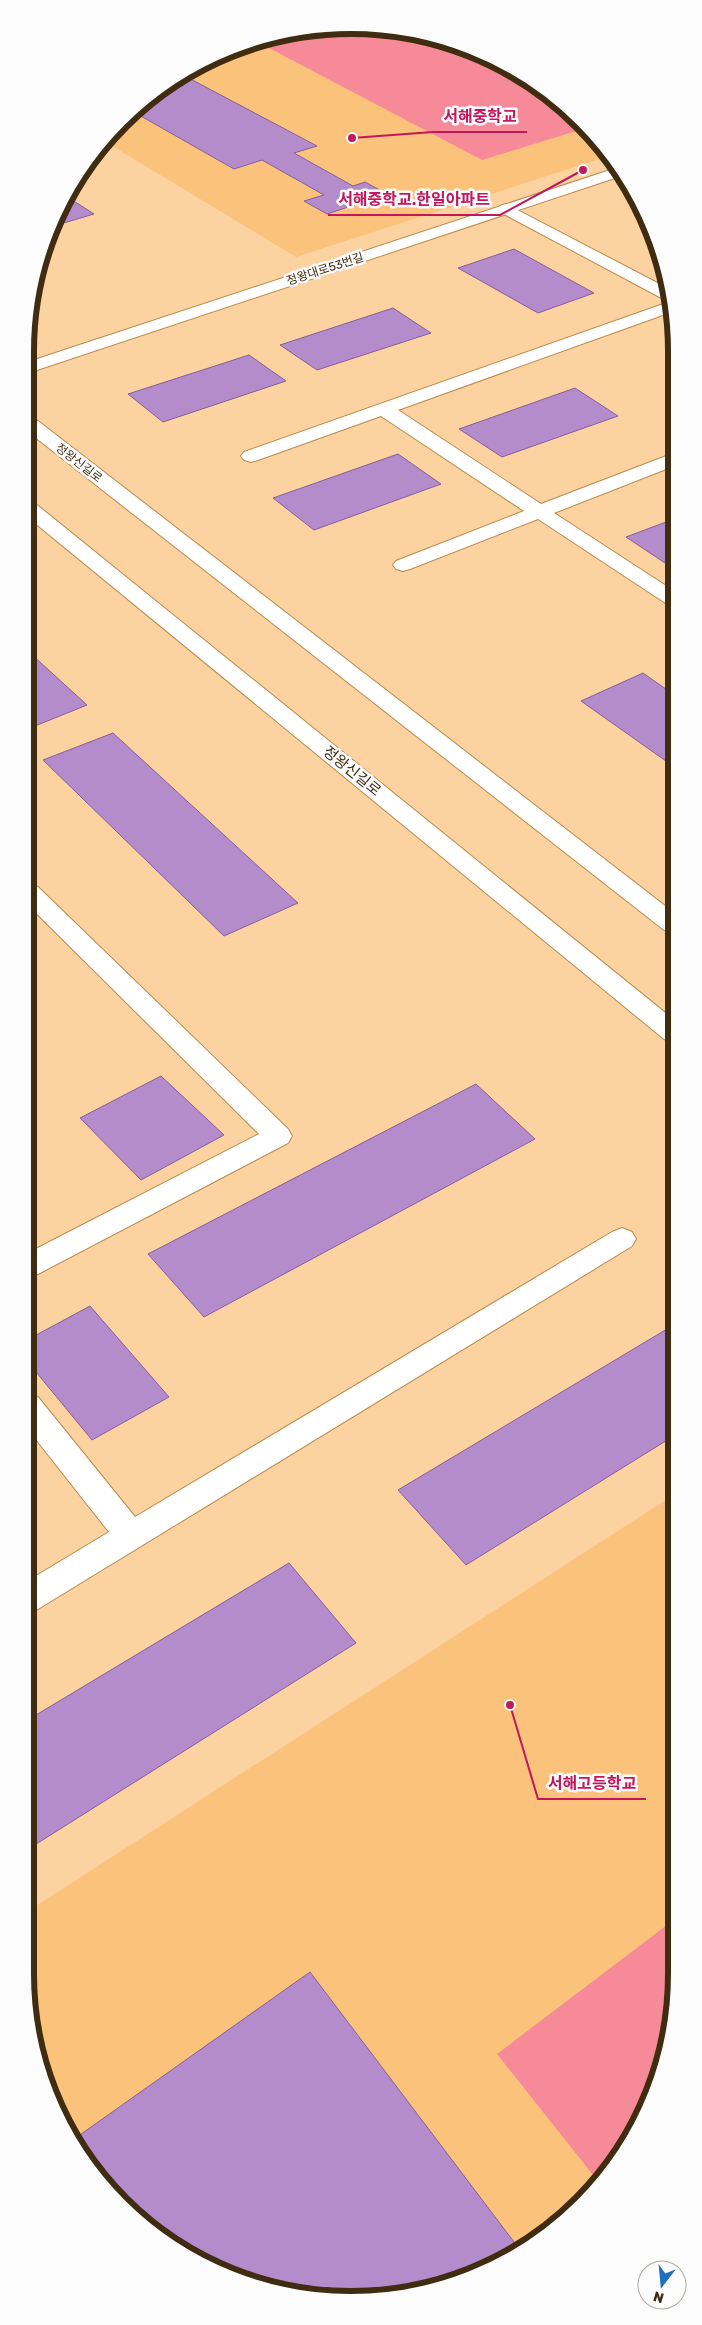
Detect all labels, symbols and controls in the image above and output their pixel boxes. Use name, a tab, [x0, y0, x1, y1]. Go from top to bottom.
callout: 서해중학교	[433, 101, 527, 132]
text: 서해중학교	[443, 107, 517, 126]
callout: 서해중학교.한일아파트	[328, 184, 500, 215]
text: 서해중학교.한일아파트	[338, 190, 490, 209]
street label: 정왕대로53번길	[285, 250, 365, 288]
street label: 정왕신길로	[53, 440, 105, 486]
street label: 정왕신길로	[320, 742, 384, 800]
callout: 서해고등학교	[538, 1768, 646, 1799]
text: 서해고등학교	[548, 1774, 636, 1793]
north arrow	[637, 2260, 687, 2310]
text: N	[651, 2287, 666, 2307]

